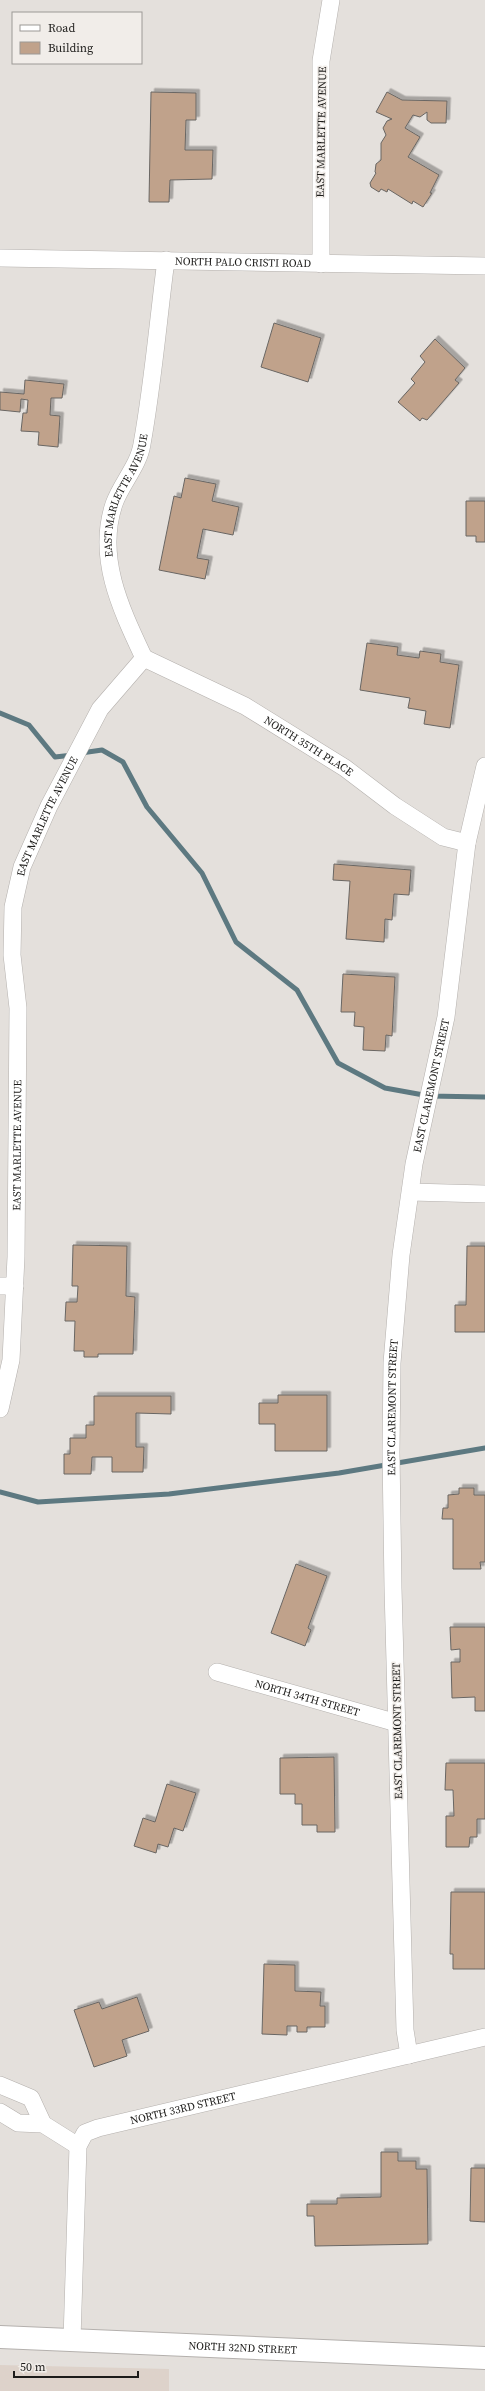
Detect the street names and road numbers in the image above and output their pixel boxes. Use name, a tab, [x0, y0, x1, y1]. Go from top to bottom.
street label: EAST MARLETTE AVENUE	[313, 66, 330, 197]
street label: NORTH PALO CRISTI ROAD	[175, 254, 311, 271]
street label: EAST MARLETTE AVENUE	[101, 432, 152, 558]
street label: NORTH 35TH PLACE	[261, 713, 356, 780]
street label: EAST MARLETTE AVENUE	[13, 754, 82, 878]
street label: EAST CLAREMONT STREET	[410, 1017, 453, 1154]
street label: EAST MARLETTE AVENUE	[9, 1079, 25, 1211]
street label: EAST CLAREMONT STREET	[384, 1338, 402, 1476]
street label: EAST CLAREMONT STREET	[389, 1662, 406, 1799]
street label: NORTH 34TH STREET	[253, 1676, 362, 1720]
street label: NORTH 33RD STREET	[129, 2089, 238, 2128]
street label: NORTH 32ND STREET	[188, 2338, 298, 2358]

